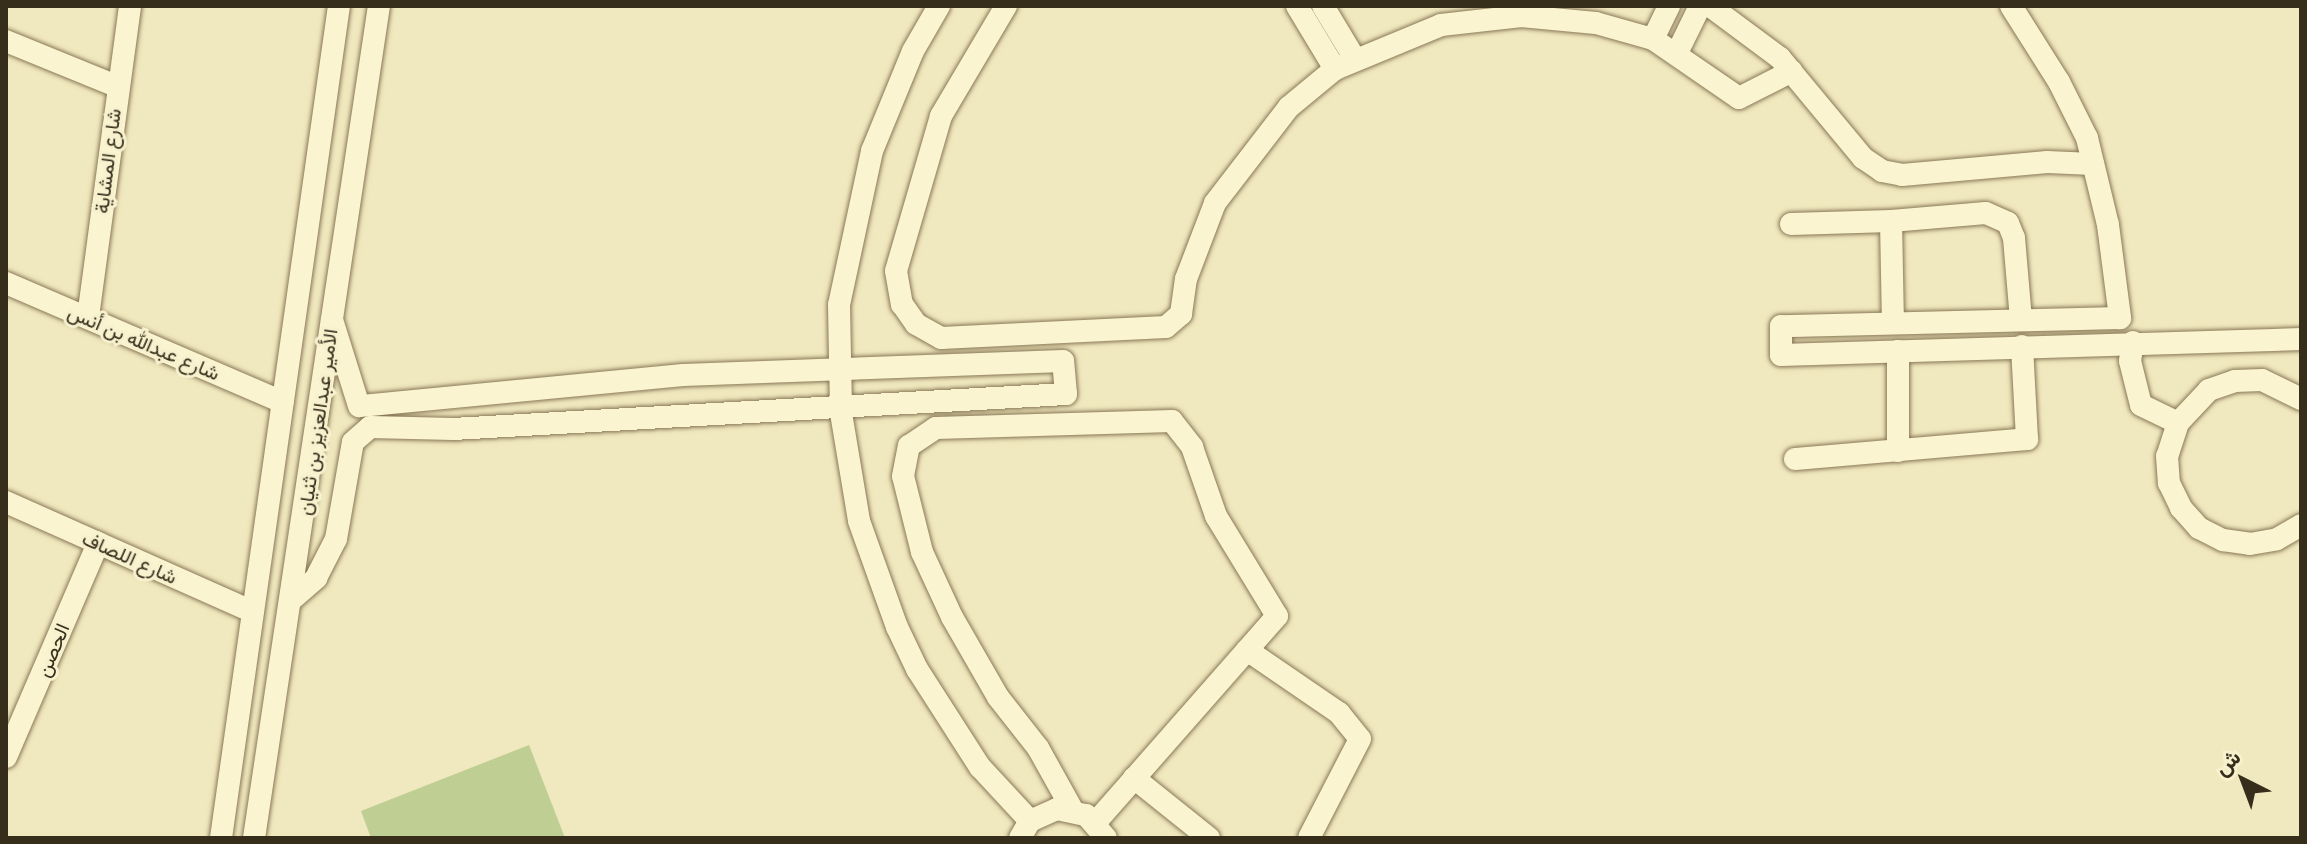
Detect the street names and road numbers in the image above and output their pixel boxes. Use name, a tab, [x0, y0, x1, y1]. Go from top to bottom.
street label: شارع المشاية	[89, 107, 125, 215]
street label: شارع عبدالله بن أنس	[64, 299, 224, 385]
street label: الأمير عبدالعزيز بن ثنيان	[292, 327, 342, 517]
street label: شارع اللصاف	[79, 525, 181, 589]
street label: الحصن	[30, 620, 74, 680]

